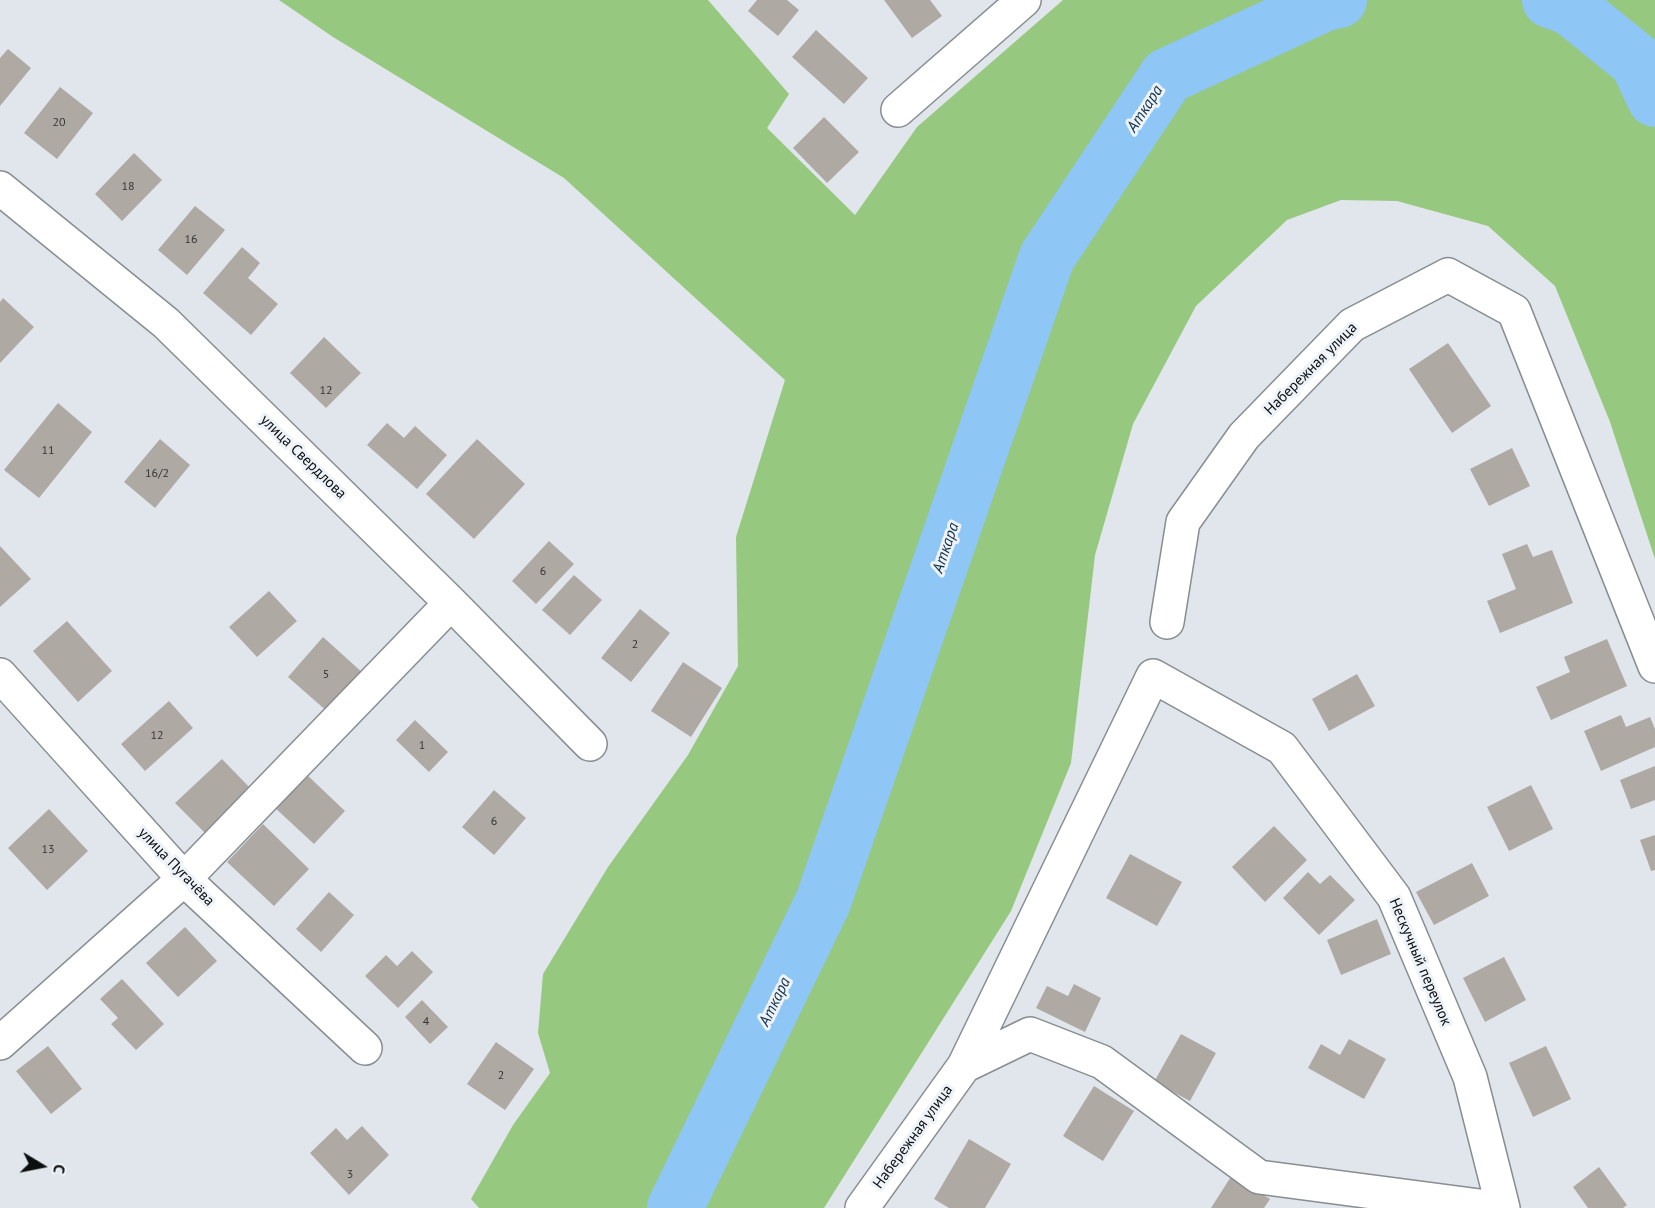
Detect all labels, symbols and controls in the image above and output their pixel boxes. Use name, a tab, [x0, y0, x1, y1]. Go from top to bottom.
water label: Аткара	[1123, 82, 1167, 136]
house number: 20	[52, 116, 66, 130]
house number: 18	[121, 180, 135, 194]
house number: 16	[184, 233, 198, 247]
street label: Набережная улица	[1261, 319, 1361, 419]
house number: 12	[319, 384, 333, 398]
street label: улица Свердлова	[256, 411, 350, 503]
house number: 11	[41, 444, 55, 458]
house number: 16/2	[145, 467, 169, 481]
water label: Аткара	[928, 520, 964, 576]
house number: 6	[540, 565, 546, 579]
house number: 2	[632, 638, 638, 652]
house number: 5	[323, 668, 329, 682]
house number: 12	[150, 729, 164, 743]
house number: 1	[419, 739, 425, 753]
house number: 6	[491, 815, 497, 829]
street label: улица Пугачёва	[134, 824, 218, 910]
house number: 13	[41, 843, 55, 857]
street label: Нескучный переулок	[1385, 896, 1455, 1028]
water label: Аткара	[755, 974, 795, 1030]
house number: 4	[423, 1015, 429, 1029]
house number: 2	[498, 1069, 504, 1083]
street label: Набережная улица	[869, 1082, 957, 1192]
north arrow	[12, 1136, 72, 1196]
text: С	[49, 1163, 70, 1175]
house number: 3	[347, 1168, 353, 1182]

